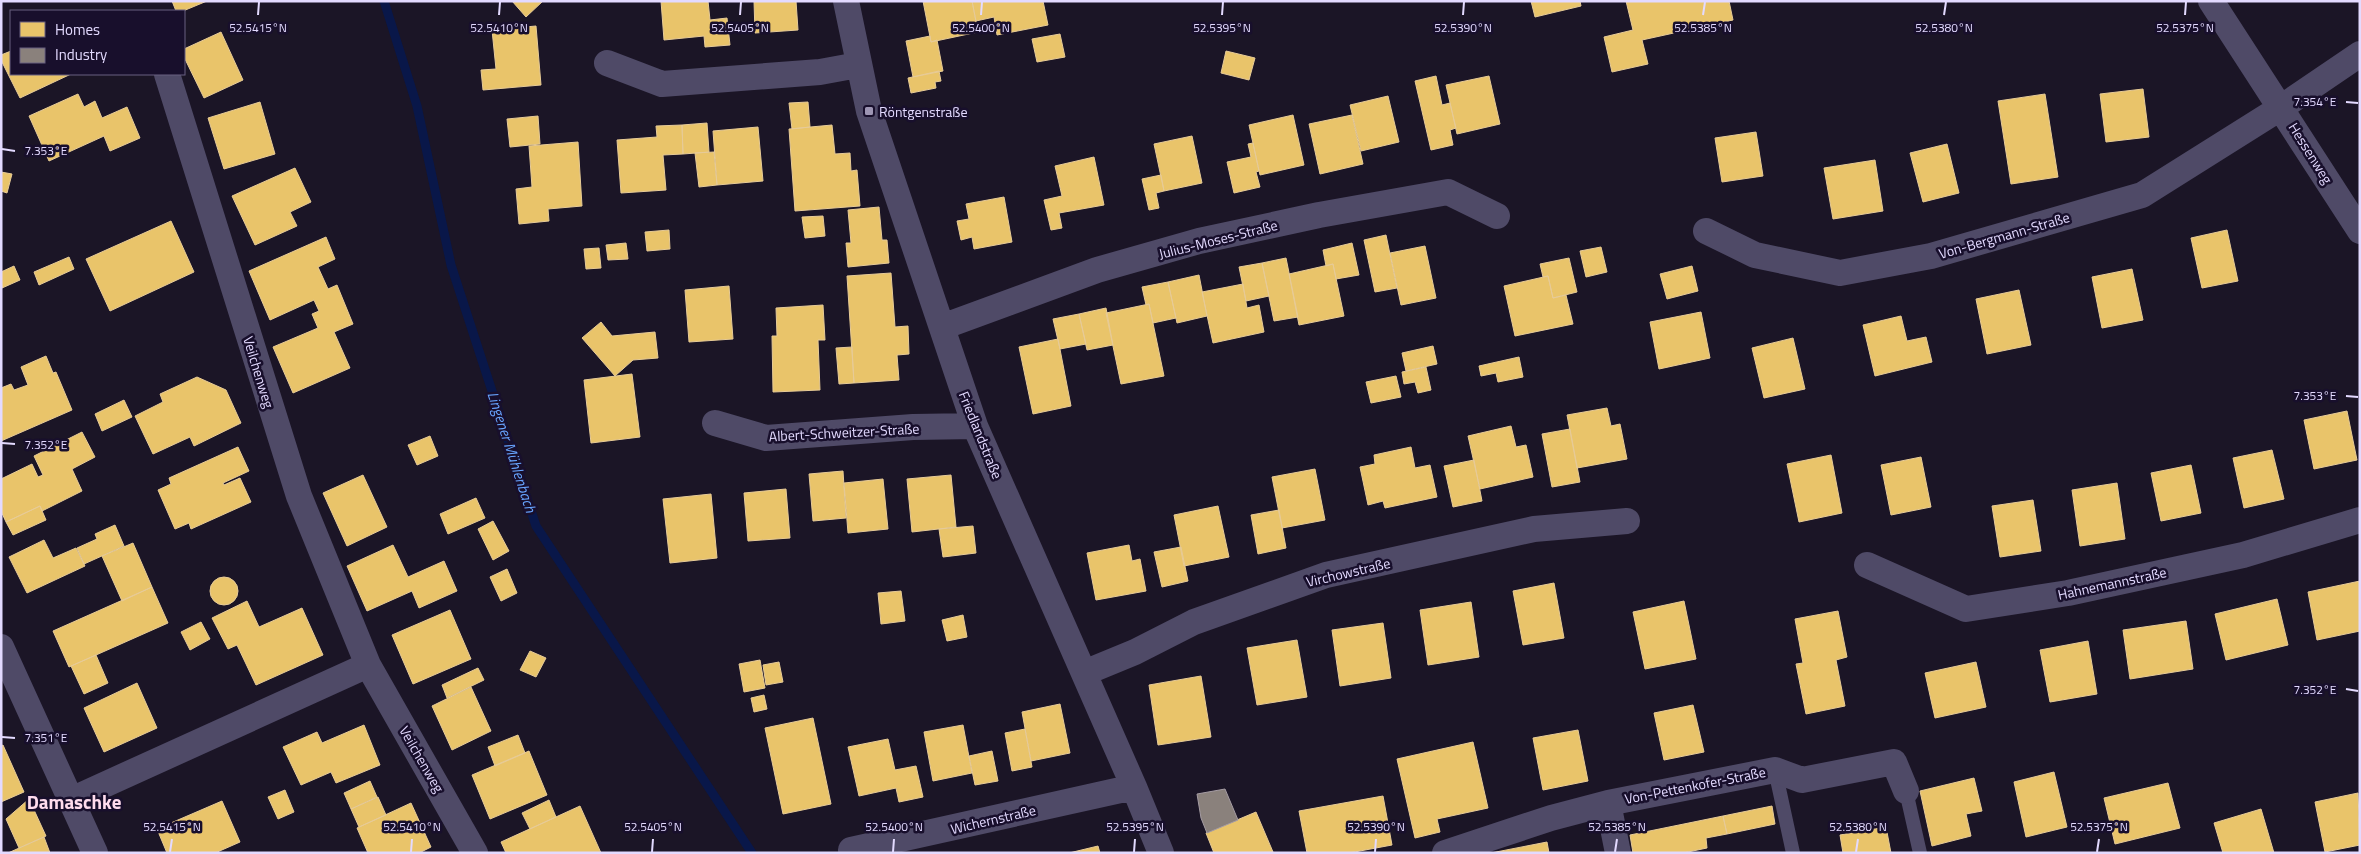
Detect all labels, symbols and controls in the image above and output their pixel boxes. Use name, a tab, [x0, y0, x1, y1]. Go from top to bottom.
legend	[10, 10, 185, 75]
text: Homes	[55, 18, 100, 41]
text: 52.5415°N	[229, 18, 287, 37]
text: 52.5410°N	[470, 18, 528, 37]
text: 52.5405°N	[711, 18, 769, 37]
text: 52.5400°N	[952, 18, 1010, 37]
text: 52.5395°N	[1193, 18, 1251, 37]
text: 52.5390°N	[1434, 18, 1492, 37]
text: 52.5385°N	[1674, 18, 1732, 37]
text: 52.5380°N	[1915, 18, 1973, 37]
text: 52.5375°N	[2156, 18, 2214, 37]
text: Industry	[55, 43, 107, 66]
text: 7.354°E	[2294, 92, 2337, 111]
place label: Röntgenstraße	[879, 101, 967, 122]
marker: Röntgenstraße	[863, 105, 875, 117]
street label: Hessenweg	[2284, 118, 2338, 188]
text: 7.353°E	[25, 141, 68, 160]
street label: Von-Bergmann-Straße	[1936, 206, 2072, 264]
street label: Julius-Moses-Straße	[1156, 214, 1280, 264]
street label: Veilchenweg	[238, 334, 280, 410]
text: 7.353°E	[2294, 386, 2337, 405]
water label: Lingener Mühlenbach	[482, 388, 543, 516]
street label: Friedlandstraße	[954, 388, 1008, 482]
street label: Albert-Schweitzer-Straße	[768, 418, 920, 446]
text: 7.352°E	[25, 435, 68, 454]
street label: Virchowstraße	[1304, 552, 1392, 592]
street label: Hahnemannstraße	[2056, 561, 2168, 605]
text: 7.352°E	[2294, 680, 2337, 699]
street label: Veilchenweg	[394, 722, 450, 796]
text: 7.351°E	[25, 728, 68, 747]
street label: Von-Pettenkofer-Straße	[1623, 761, 1767, 809]
district label: Damaschke	[27, 787, 122, 816]
street label: Wichernstraße	[948, 799, 1038, 839]
text: 52.5415°N	[143, 817, 201, 836]
text: 52.5410°N	[383, 817, 441, 836]
text: 52.5405°N	[624, 817, 682, 836]
text: 52.5400°N	[865, 817, 923, 836]
text: 52.5395°N	[1106, 817, 1164, 836]
text: 52.5390°N	[1347, 817, 1405, 836]
text: 52.5385°N	[1588, 817, 1646, 836]
text: 52.5380°N	[1829, 817, 1887, 836]
text: 52.5375°N	[2070, 817, 2128, 836]

